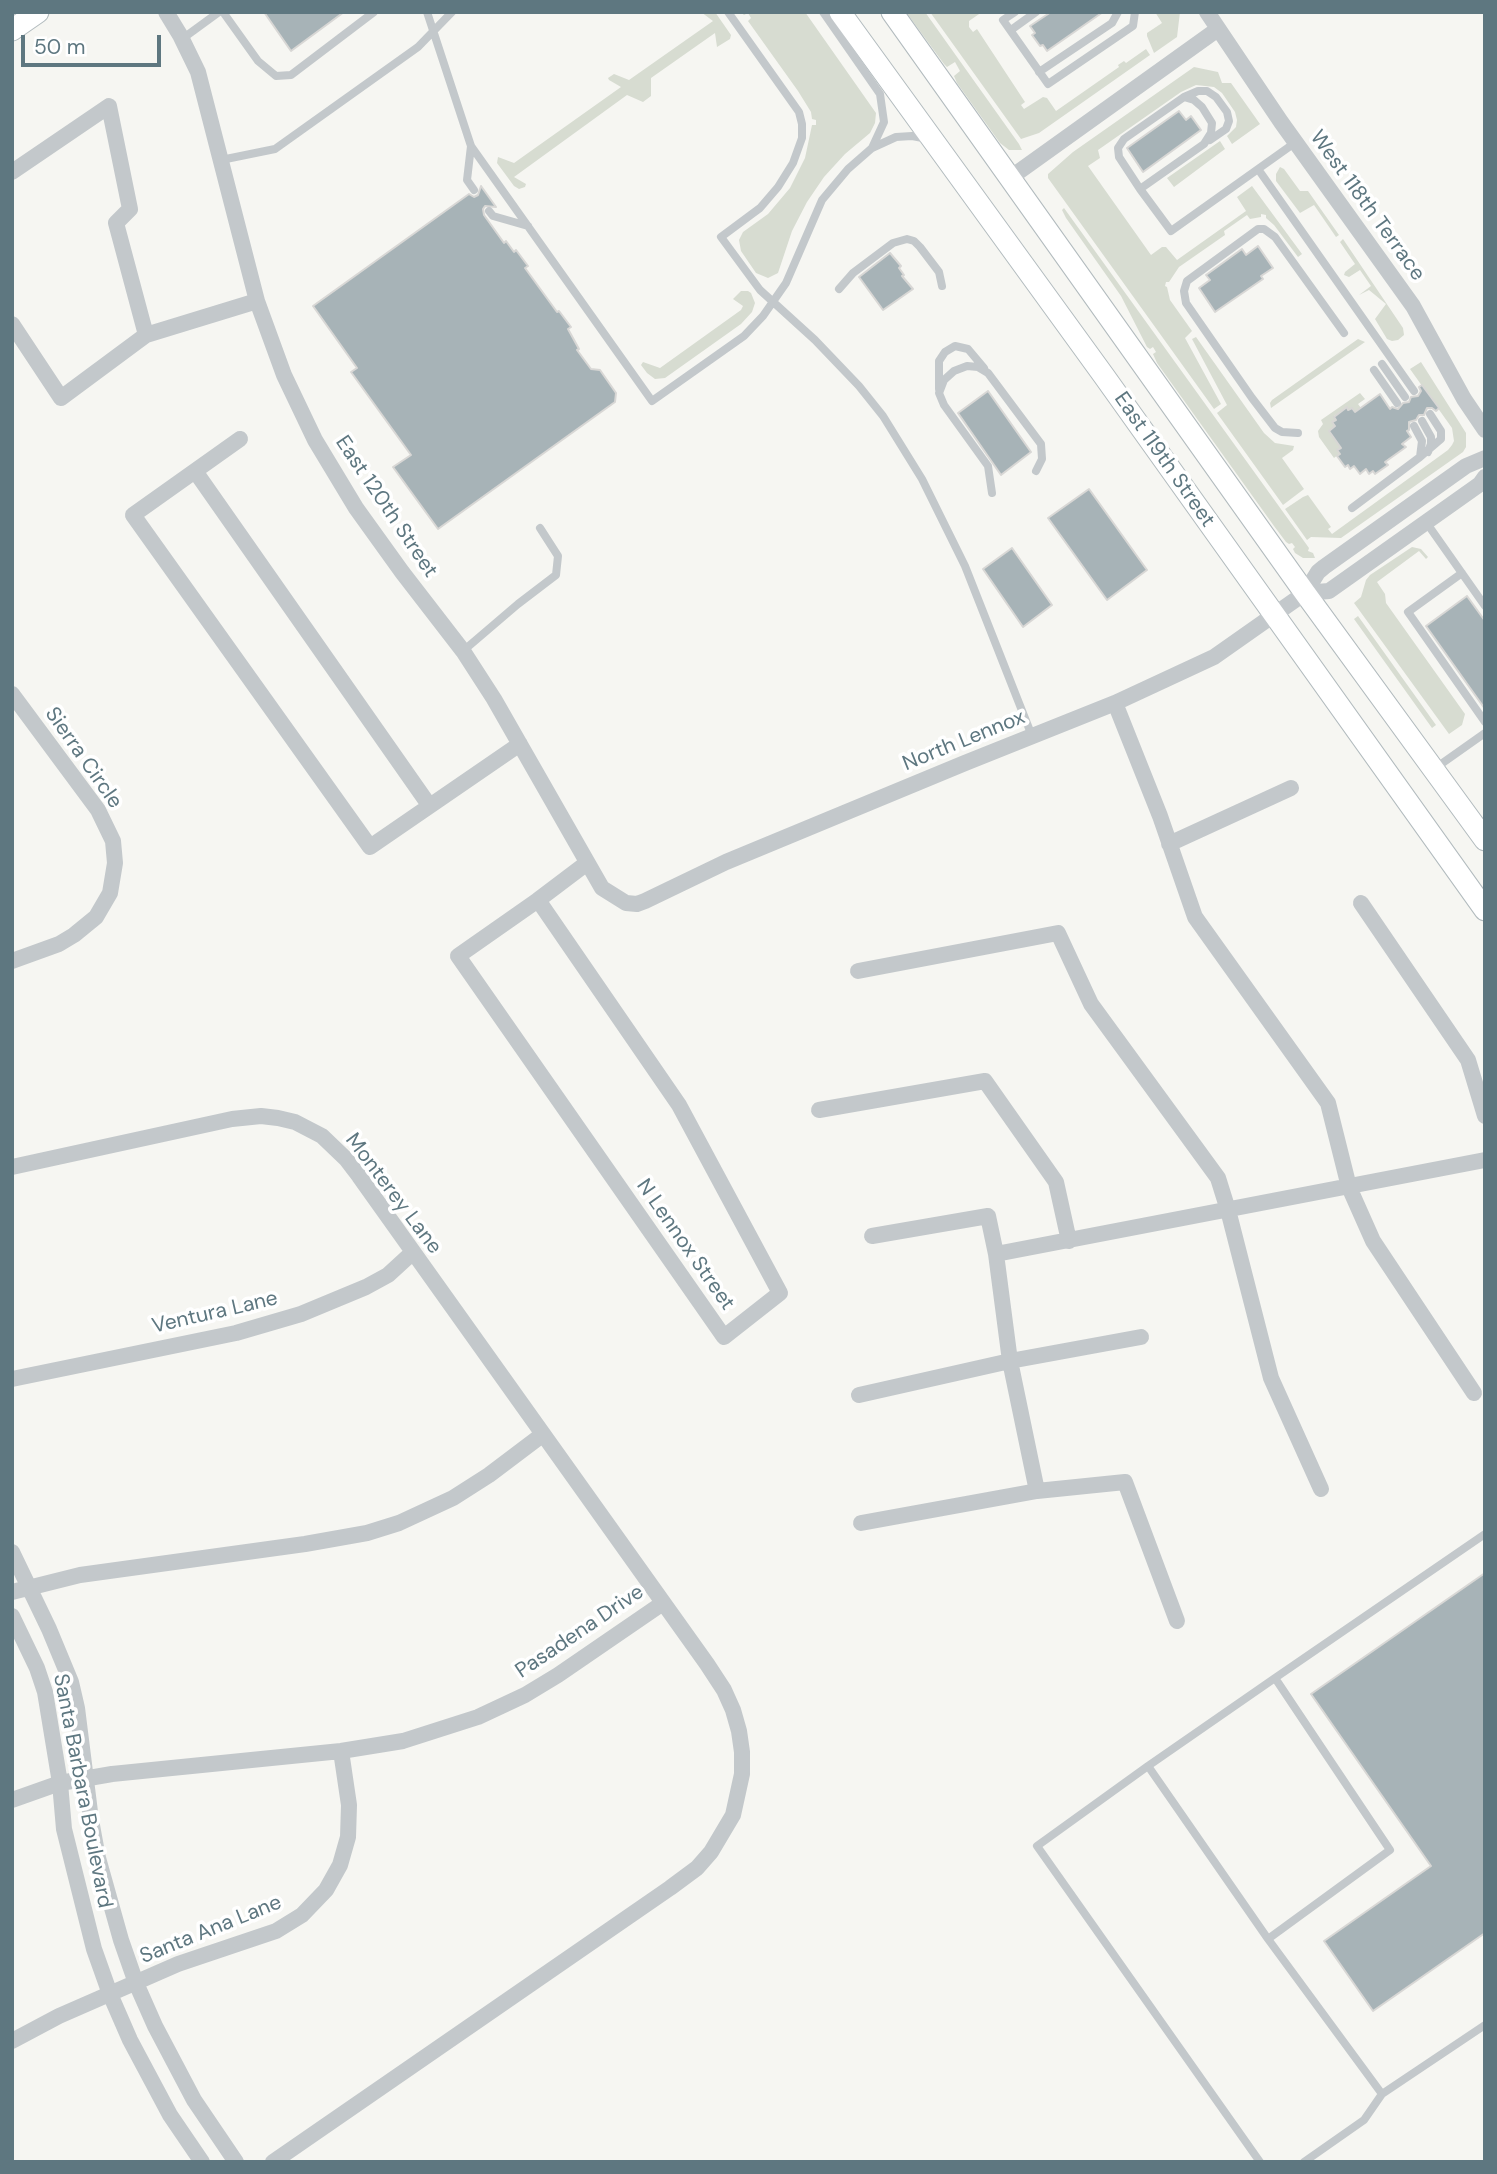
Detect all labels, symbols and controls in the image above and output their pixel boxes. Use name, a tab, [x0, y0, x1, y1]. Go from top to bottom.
scale bar	[24, 21, 164, 65]
text: 50 m	[34, 33, 85, 61]
street label: West 118th Terrace	[1304, 126, 1430, 286]
street label: East 119th Street	[1108, 388, 1220, 532]
street label: East 120th Street	[329, 431, 443, 583]
street label: Sierra Circle	[39, 703, 127, 813]
street label: North Lennox	[899, 705, 1029, 777]
street label: Monterey Lane	[339, 1129, 447, 1259]
street label: N Lennox Street	[630, 1175, 740, 1315]
street label: Ventura Lane	[150, 1286, 280, 1340]
street label: Pasadena Drive	[511, 1580, 649, 1684]
street label: Santa Barbara Boulevard	[47, 1672, 117, 1910]
street label: Santa Ana Lane	[137, 1890, 285, 1970]

